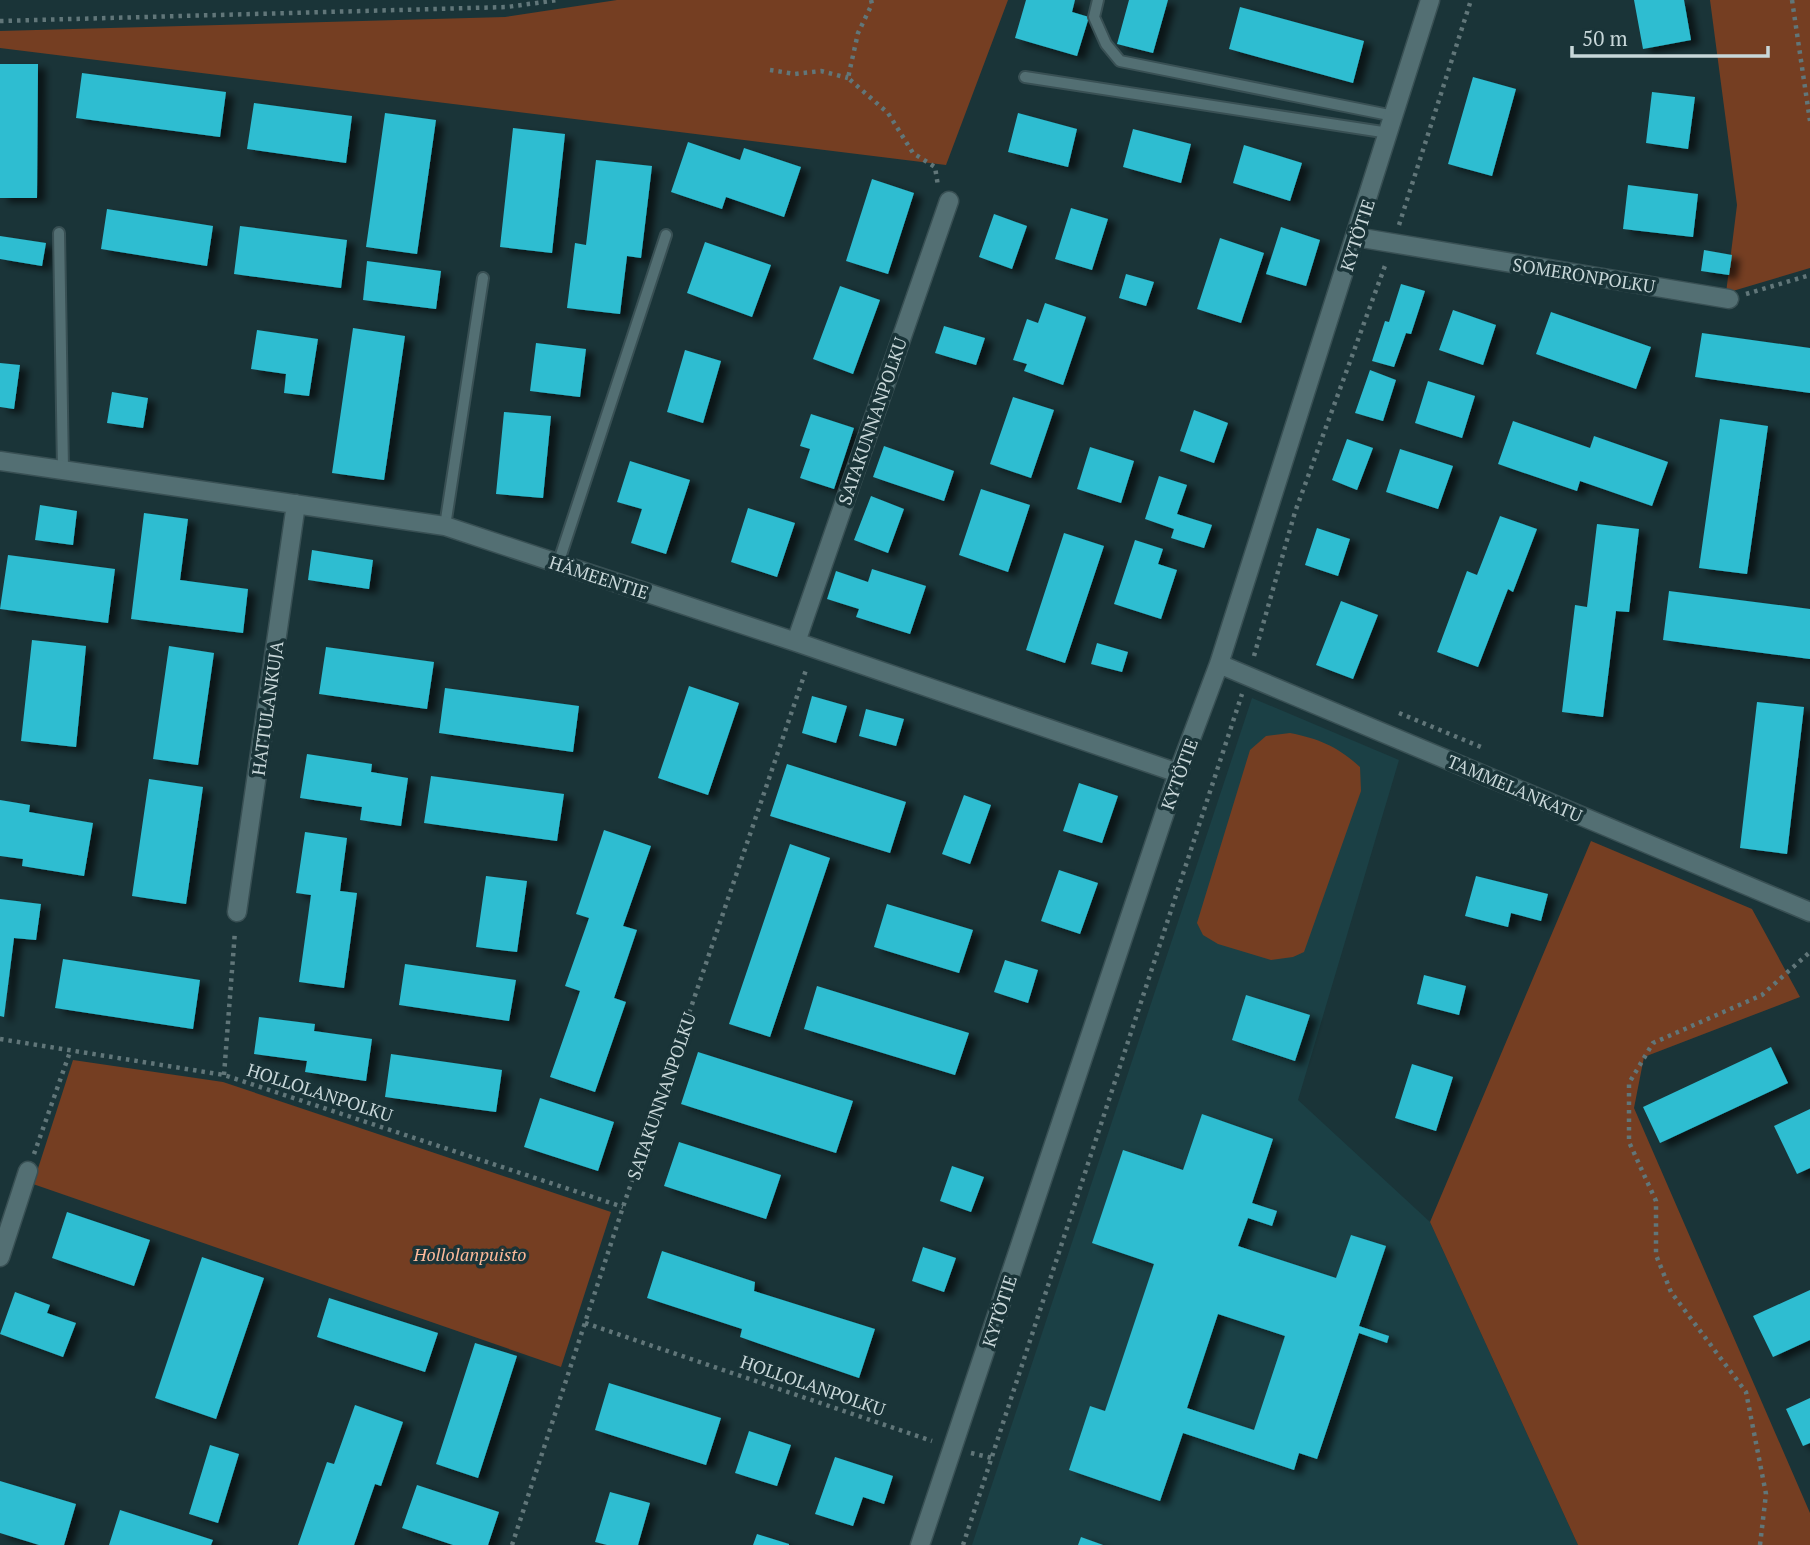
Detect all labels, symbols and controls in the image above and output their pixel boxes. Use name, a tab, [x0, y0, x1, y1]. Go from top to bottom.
scale bar	[1572, 14, 1768, 58]
text: 50 m	[1582, 24, 1628, 52]
street label: KYTÖTIE	[1334, 196, 1380, 274]
street label: SOMERONPOLKU	[1511, 252, 1657, 298]
street label: SATAKUNNANPOLKU	[832, 334, 912, 508]
street label: HÄMEENTIE	[546, 550, 652, 604]
street label: HATTULANKUJA	[246, 638, 288, 777]
street label: KYTÖTIE	[1155, 735, 1203, 813]
street label: TAMMELANKATU	[1444, 749, 1586, 827]
street label: SATAKUNNANPOLKU	[621, 1009, 701, 1183]
street label: HOLLOLANPOLKU	[244, 1057, 396, 1127]
park label: Hollolanpuisto	[412, 1242, 527, 1266]
street label: KYTÖTIE	[976, 1272, 1022, 1350]
street label: HOLLOLANPOLKU	[737, 1349, 889, 1421]

